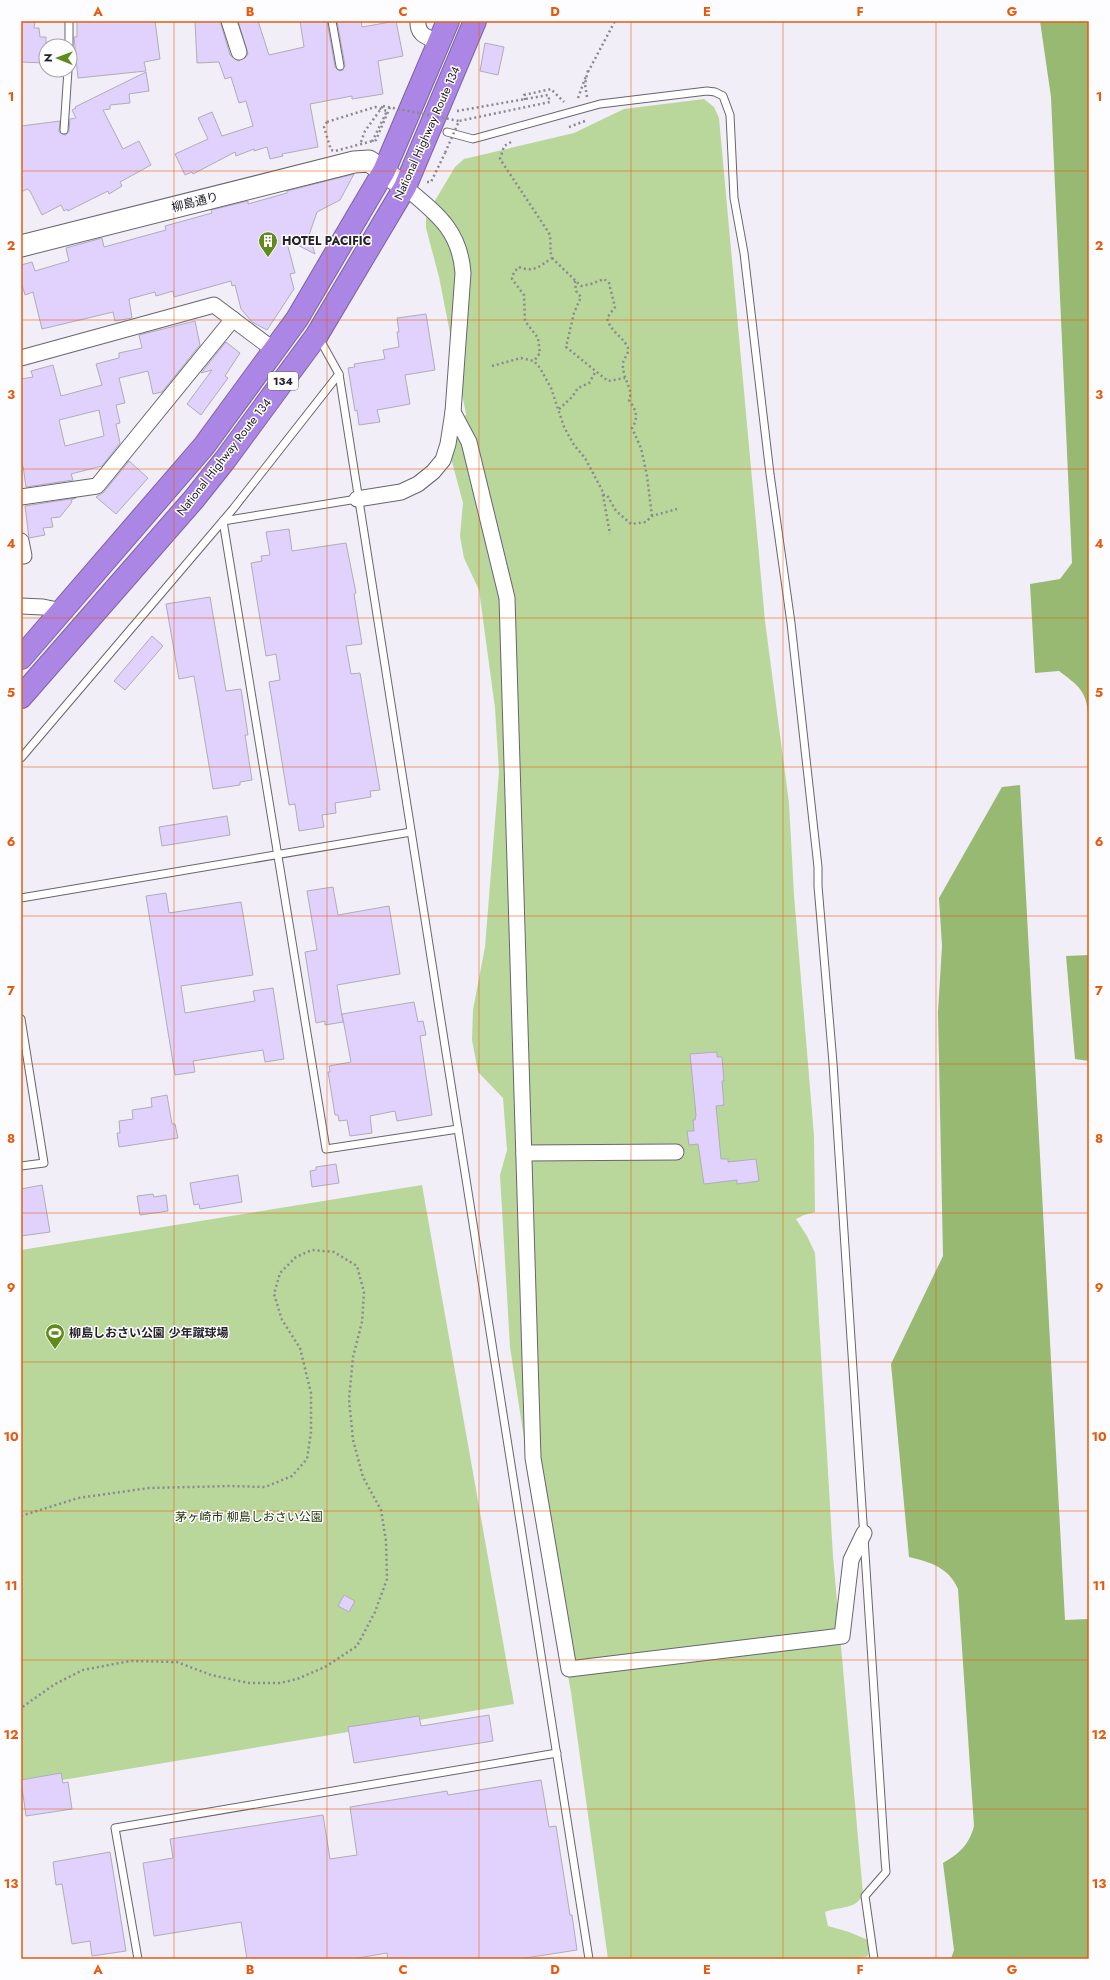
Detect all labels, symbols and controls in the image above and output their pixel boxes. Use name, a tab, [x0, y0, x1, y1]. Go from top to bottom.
text: A	[92, 2, 103, 21]
text: B	[246, 2, 255, 21]
text: C	[398, 2, 408, 21]
text: D	[550, 2, 560, 21]
text: E	[703, 2, 711, 21]
text: F	[856, 2, 864, 21]
text: G	[1007, 2, 1018, 21]
north arrow	[38, 38, 78, 78]
text: N	[40, 53, 56, 62]
street label: National Highway Route 134	[389, 63, 465, 203]
text: 1	[8, 87, 14, 106]
text: 1	[1096, 87, 1102, 106]
street label: 柳島通り	[170, 187, 220, 217]
building icon: HOTEL PACIFIC	[257, 230, 279, 258]
place label: HOTEL PACIFIC	[282, 232, 371, 250]
text: 2	[7, 236, 15, 255]
text: 2	[1095, 236, 1103, 255]
road number: 134	[268, 372, 298, 390]
text: 3	[7, 385, 15, 404]
text: 3	[1095, 385, 1103, 404]
street label: National Highway Route 134	[172, 394, 276, 520]
text: 4	[6, 534, 16, 553]
text: 4	[1094, 534, 1104, 553]
text: 5	[7, 683, 15, 702]
text: 5	[1095, 683, 1103, 702]
text: 6	[7, 832, 16, 851]
text: 6	[1095, 832, 1104, 851]
text: 7	[7, 981, 15, 1000]
text: 7	[1095, 981, 1103, 1000]
text: 8	[7, 1129, 15, 1148]
text: 8	[1095, 1129, 1103, 1148]
text: 9	[7, 1278, 16, 1297]
text: 9	[1095, 1278, 1104, 1297]
sports icon: 柳島しおさい公園 少年蹴球場	[44, 1322, 66, 1350]
place label: 柳島しおさい公園 少年蹴球場	[69, 1324, 229, 1342]
text: 10	[3, 1427, 19, 1446]
text: 10	[1091, 1427, 1107, 1446]
park label: 茅ヶ崎市 柳島しおさい公園	[175, 1508, 323, 1526]
text: 11	[4, 1576, 18, 1595]
text: 11	[1092, 1576, 1106, 1595]
text: 12	[3, 1725, 19, 1744]
text: 12	[1091, 1725, 1107, 1744]
text: 13	[4, 1874, 18, 1893]
text: 13	[1092, 1874, 1106, 1893]
text: A	[92, 1960, 103, 1979]
text: B	[246, 1960, 255, 1979]
text: C	[398, 1960, 408, 1979]
text: D	[550, 1960, 560, 1979]
text: E	[703, 1960, 711, 1979]
text: F	[856, 1960, 864, 1979]
text: G	[1007, 1960, 1018, 1979]

